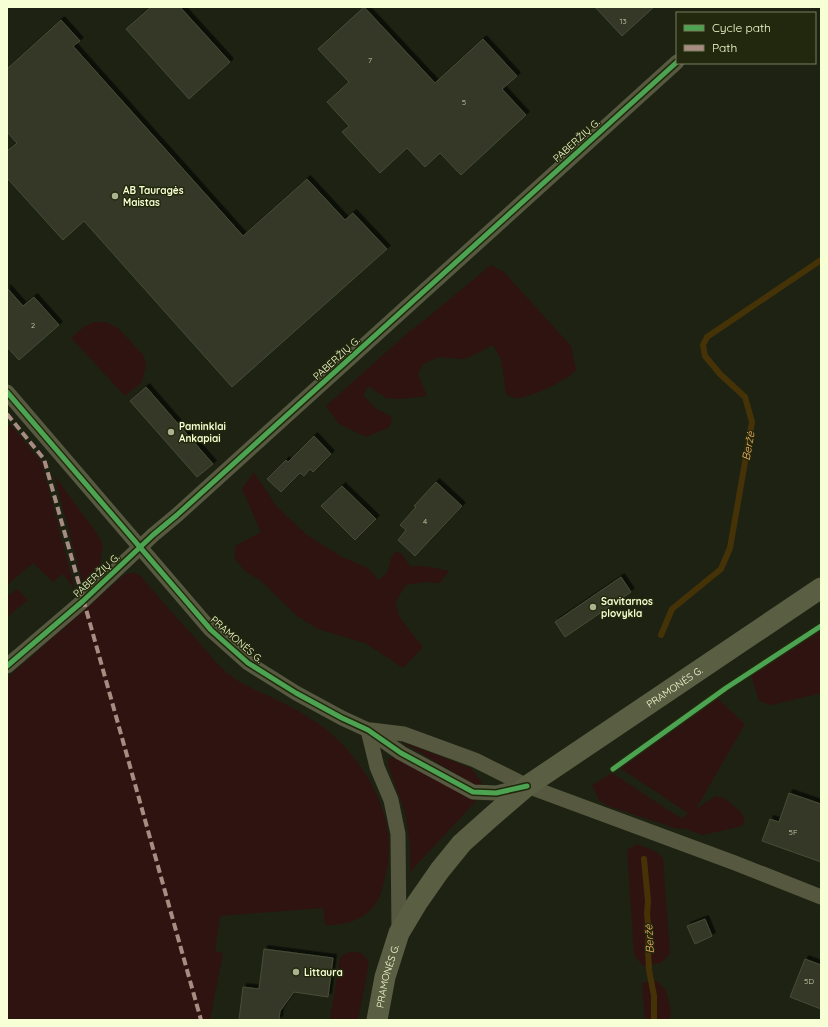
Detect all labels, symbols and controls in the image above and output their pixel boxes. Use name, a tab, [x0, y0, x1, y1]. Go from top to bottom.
legend	[676, 12, 816, 64]
house number: 13	[619, 16, 627, 26]
text: Cycle path	[712, 20, 771, 35]
text: Path	[712, 40, 737, 55]
house number: 7	[368, 55, 372, 65]
house number: 5	[462, 97, 466, 107]
street label: PABERŽIŲ G.	[550, 116, 603, 165]
place label: AB Tauragės Maistas	[123, 184, 184, 209]
marker: AB Tauragės Maistas	[110, 191, 120, 201]
house number: 2	[31, 320, 36, 330]
street label: PABERŽIŲ G.	[310, 334, 363, 383]
place label: Paminklai Ankapiai	[179, 420, 226, 445]
marker: Paminklai Ankapiai	[166, 427, 176, 437]
water label: Beržė	[739, 430, 758, 462]
house number: 4	[423, 516, 427, 526]
street label: PABERŽIŲ G.	[71, 551, 122, 600]
place label: Savitarnos plovykla	[601, 595, 653, 620]
marker: Savitarnos plovykla	[588, 602, 598, 612]
street label: PRAMONĖS G.	[208, 613, 266, 666]
street label: PRAMONĖS G.	[644, 664, 705, 711]
house number: 5F	[789, 827, 798, 837]
water label: Beržė	[641, 923, 657, 954]
street label: PRAMONĖS G.	[373, 943, 402, 1009]
place label: Littaura	[304, 966, 343, 979]
marker: Littaura	[291, 967, 301, 977]
house number: 5D	[804, 976, 814, 986]

